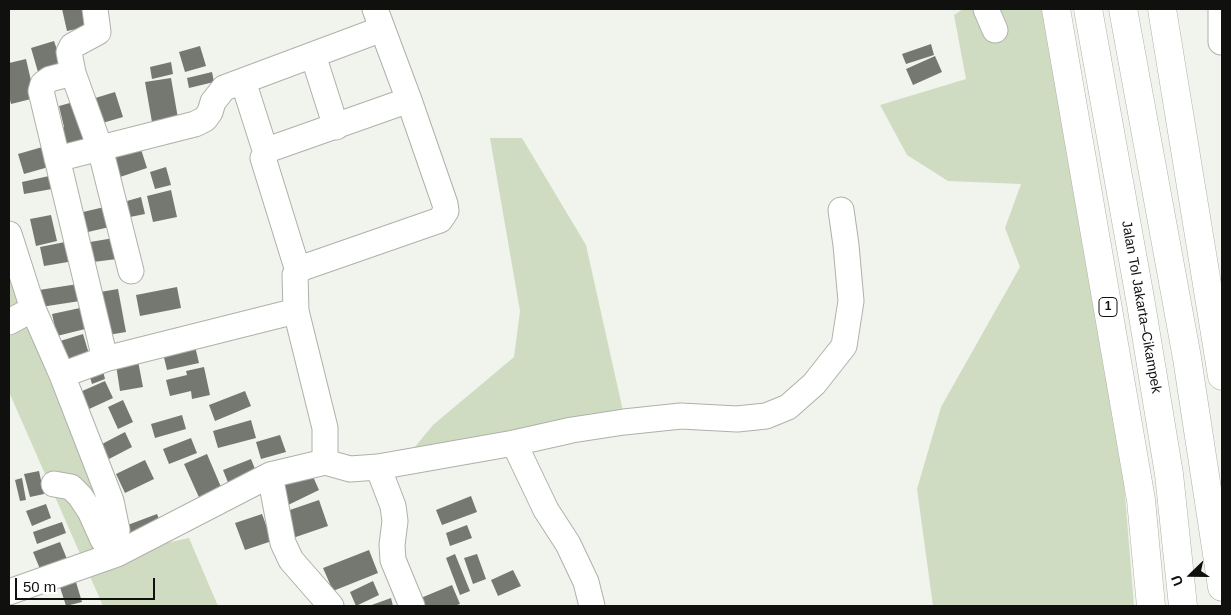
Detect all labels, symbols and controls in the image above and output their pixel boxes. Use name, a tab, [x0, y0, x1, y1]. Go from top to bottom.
street label: Jalan Tol Jakarta–Cikampek	[1118, 219, 1164, 395]
road number: 1	[1099, 298, 1117, 316]
north arrow	[1166, 550, 1216, 600]
scale bar	[18, 568, 158, 600]
text: U	[1168, 573, 1186, 588]
text: 50 m	[23, 578, 56, 595]

